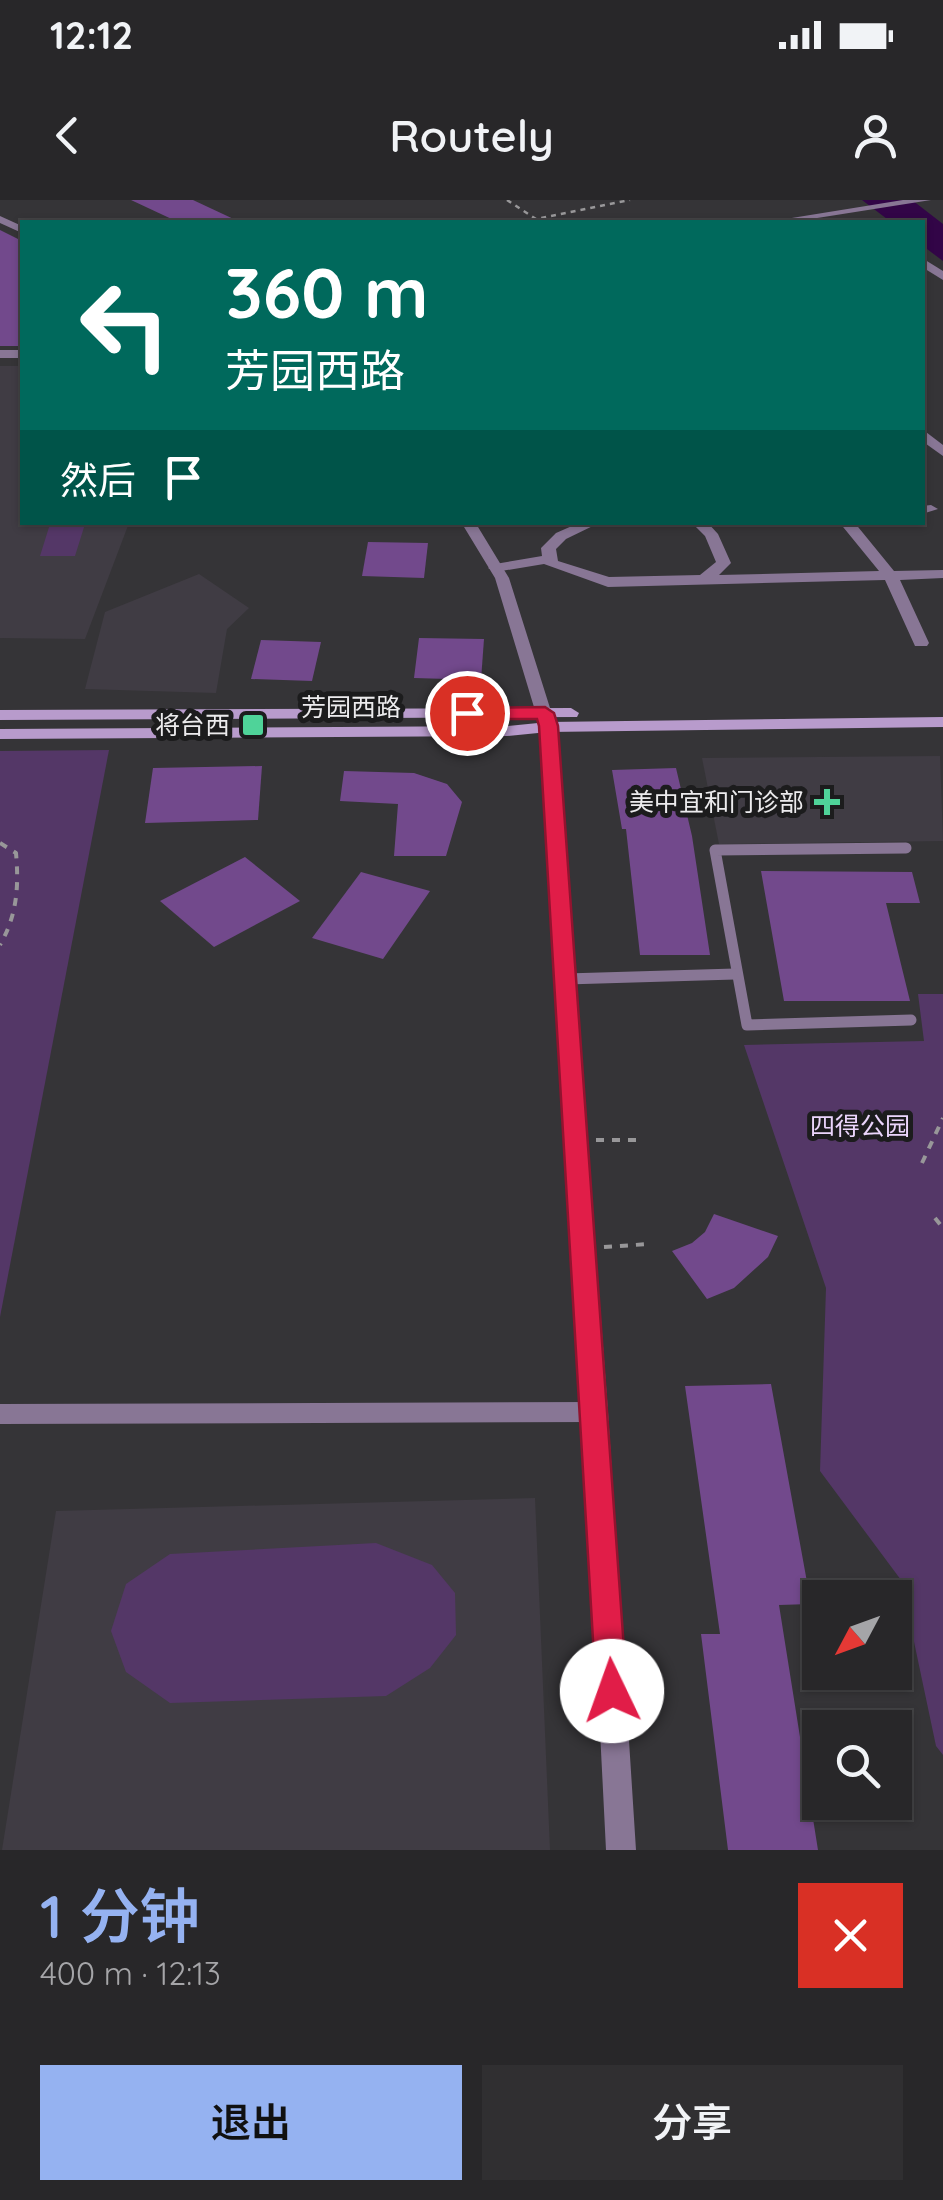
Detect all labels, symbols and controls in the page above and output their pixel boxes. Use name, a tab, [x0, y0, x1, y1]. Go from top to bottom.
text: 12:12	[50, 11, 133, 59]
text: Routely	[389, 107, 554, 163]
icon: back	[40, 108, 95, 163]
icon: person	[848, 108, 903, 163]
text: 360 m	[225, 248, 428, 336]
icon: left	[60, 260, 190, 390]
text: 芳园西路	[225, 342, 405, 398]
icon: arrive	[156, 450, 211, 505]
text: 然后	[60, 456, 136, 504]
pin	[425, 671, 510, 756]
icon: arrive	[440, 686, 495, 741]
street label: 芳园西路	[301, 691, 401, 722]
place label: 将台西	[155, 709, 230, 740]
marker: 将台西	[240, 712, 266, 738]
place label: 美中宜和门诊部	[629, 786, 804, 817]
marker: 美中宜和门诊部	[814, 789, 840, 815]
park label: 四得公园	[810, 1110, 910, 1141]
north arrow	[802, 1580, 912, 1690]
map controls	[802, 1580, 912, 1820]
position arrow	[560, 1639, 664, 1743]
button: search	[802, 1710, 912, 1820]
text: 1 分钟	[40, 1878, 200, 1953]
button: close	[798, 1883, 903, 1988]
text: 400 m · 12:13	[40, 1953, 221, 1993]
button: 退出	[40, 2065, 462, 2180]
button: 分享	[482, 2065, 903, 2180]

